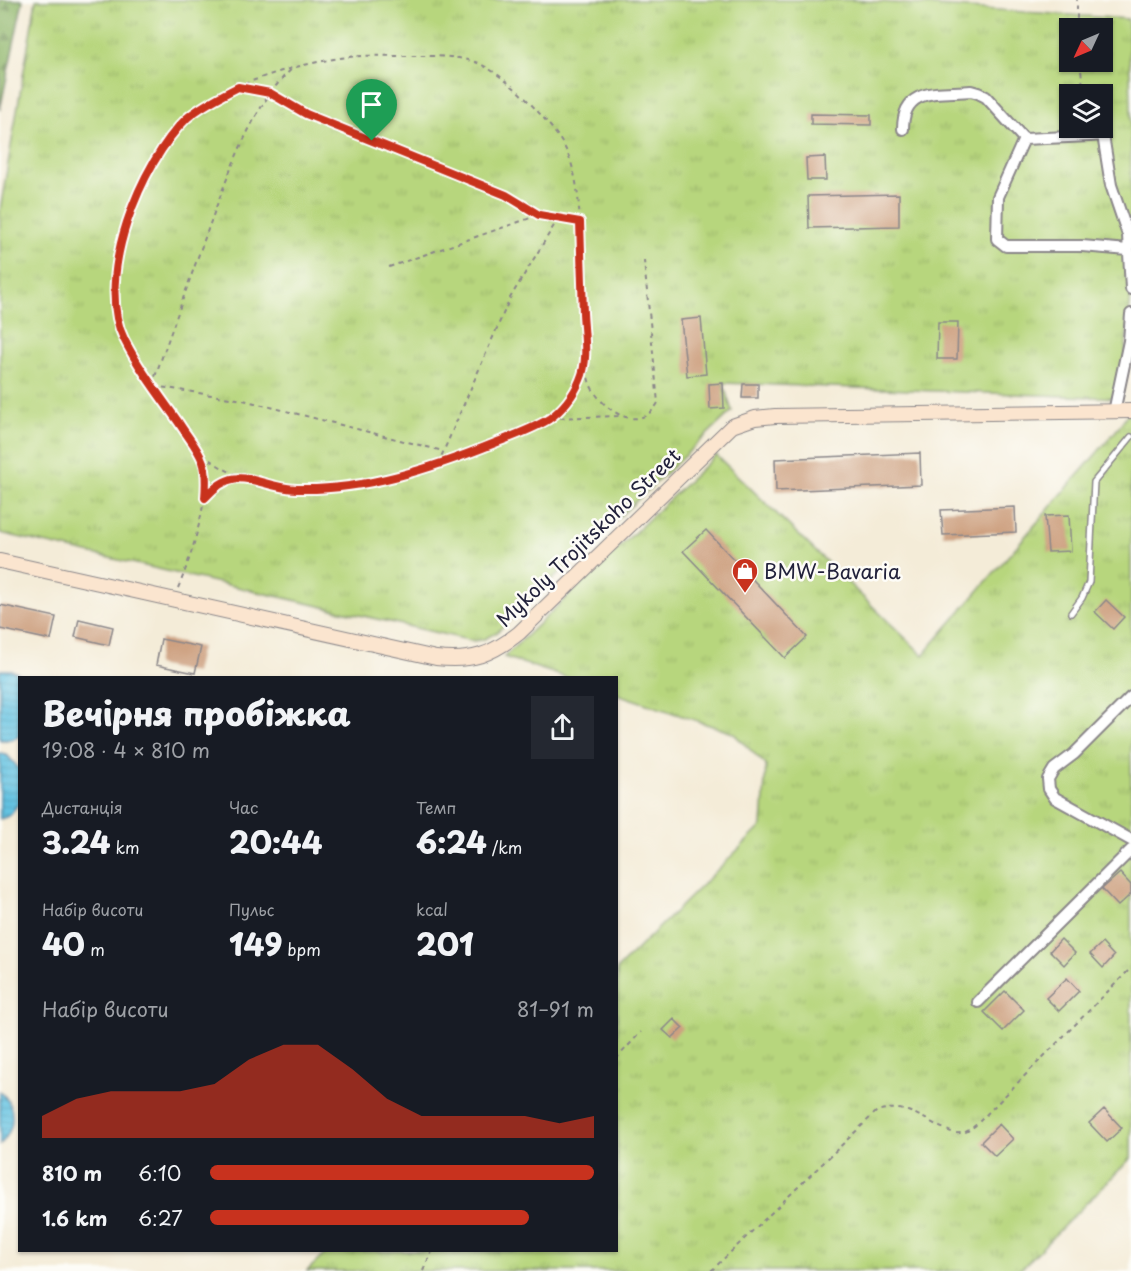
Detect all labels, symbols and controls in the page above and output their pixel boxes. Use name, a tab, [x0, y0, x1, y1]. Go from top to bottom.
north arrow	[1059, 18, 1113, 72]
map controls	[1059, 18, 1113, 138]
pin	[346, 79, 397, 141]
button: layers	[1059, 84, 1113, 138]
icon: arrive	[355, 88, 388, 121]
street label: Mykoly Trojitskoho Street	[489, 441, 687, 633]
shop icon: BMW-Bavaria	[730, 556, 760, 594]
place label: BMW-Bavaria	[764, 556, 901, 586]
text: Вечірня пробіжка	[42, 687, 351, 737]
button: share	[531, 696, 594, 759]
text: 19:08 · 4 × 810 m	[42, 735, 210, 765]
text: Дистанція	[42, 795, 123, 819]
text: Час	[229, 795, 258, 819]
text: Темп	[416, 795, 456, 819]
text: 3.24	[42, 819, 110, 864]
text: 20:44	[229, 819, 322, 864]
text: 6:24	[416, 819, 487, 864]
text: km	[110, 835, 140, 859]
text: /km	[487, 835, 522, 859]
text: Набір висоти	[42, 897, 143, 921]
text: Пульс	[229, 897, 274, 921]
text: kcal	[416, 897, 448, 921]
text: 40	[42, 921, 85, 966]
text: 149	[229, 921, 282, 966]
text: 201	[416, 921, 474, 966]
text: m	[85, 937, 105, 961]
text: bpm	[282, 937, 321, 961]
text: Набір висоти	[42, 994, 169, 1024]
text: 81–91 m	[517, 994, 594, 1024]
text: 810 m	[42, 1158, 102, 1188]
text: 6:10	[138, 1158, 181, 1188]
text: 1.6 km	[42, 1203, 107, 1233]
text: 6:27	[138, 1203, 183, 1233]

